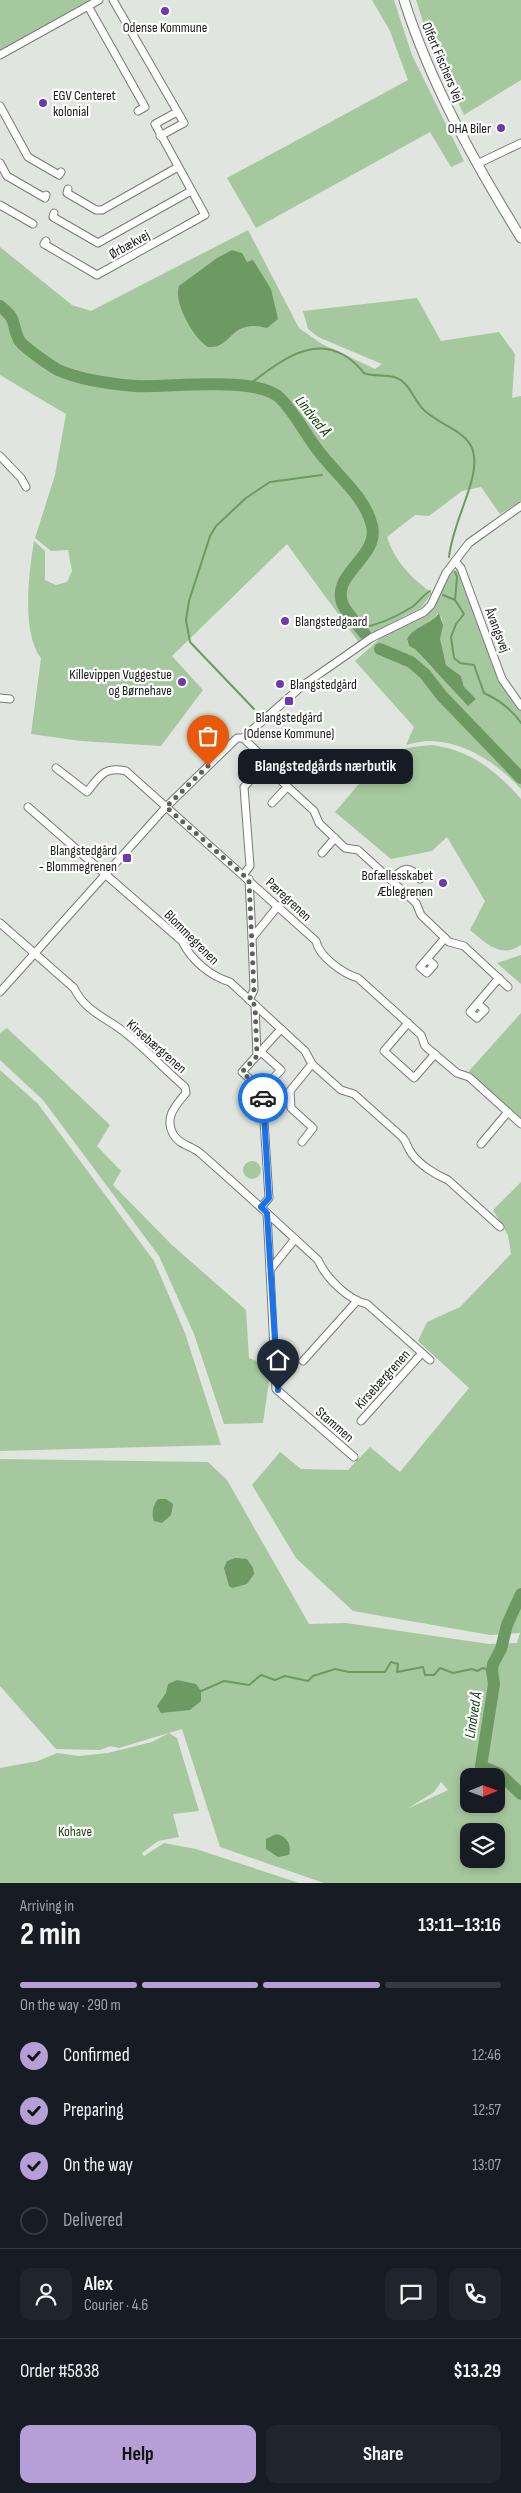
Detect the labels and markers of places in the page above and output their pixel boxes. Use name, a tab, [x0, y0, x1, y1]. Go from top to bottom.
marker: Odense Kommune	[159, 5, 171, 17]
place label: Odense Kommune	[123, 19, 207, 36]
place label: EGV Centeret kolonial	[53, 87, 116, 120]
marker: EGV Centeret kolonial	[37, 97, 49, 109]
place label: OHA Biler	[448, 120, 491, 137]
marker: OHA Biler	[495, 122, 507, 134]
place label: Blangstedgaard	[295, 613, 367, 630]
marker: Blangstedgaard	[279, 615, 291, 627]
place label: Killevippen Vuggestue og Børnehave	[69, 666, 172, 699]
marker: Killevippen Vuggestue og Børnehave	[176, 676, 188, 688]
place label: Blangstedgård	[290, 676, 357, 693]
marker: Blangstedgård	[274, 678, 286, 690]
marker: Blangstedgård (Odense Kommune)	[283, 695, 295, 707]
place label: Blangstedgård (Odense Kommune)	[244, 709, 334, 742]
pin	[187, 715, 229, 766]
callout: Blangstedgårds nærbutik	[238, 748, 413, 784]
place label: Blangstedgård - Blommegrenen	[39, 842, 117, 875]
marker: Blangstedgård - Blommegrenen	[121, 852, 133, 864]
place label: Bofællesskabet Æblegrenen	[362, 867, 433, 900]
marker: Bofællesskabet Æblegrenen	[437, 877, 449, 889]
pin	[257, 1339, 299, 1390]

